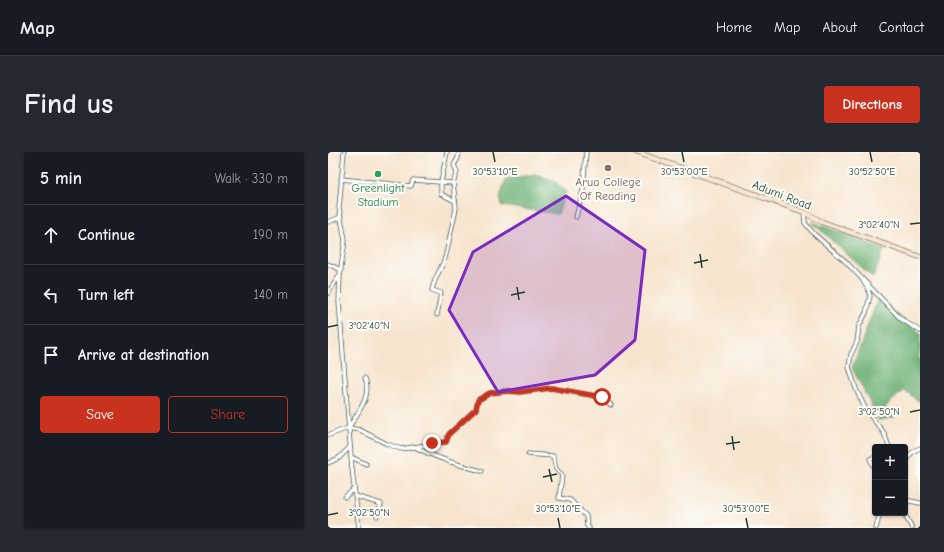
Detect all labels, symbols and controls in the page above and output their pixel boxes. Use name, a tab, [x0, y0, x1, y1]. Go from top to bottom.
text: Map	[20, 17, 55, 39]
text: Home	[716, 19, 752, 36]
text: Map	[774, 19, 800, 36]
text: About	[822, 19, 857, 36]
text: Contact	[879, 19, 924, 36]
button: Directions	[824, 86, 920, 123]
text: Find us	[24, 88, 113, 120]
marker: Arua College Of Reading	[603, 163, 613, 173]
text: 30°53'10"E	[473, 166, 517, 178]
text: 30°53'00"E	[660, 166, 708, 178]
text: 30°52'50"E	[849, 166, 895, 178]
text: 5 min	[40, 169, 82, 188]
marker: Greenlight Stadium	[373, 169, 383, 179]
text: Walk · 330 m	[215, 171, 288, 186]
place label: Arua College Of Reading	[575, 175, 641, 203]
street label: Adumi Road	[751, 177, 813, 213]
place label: Greenlight Stadium	[351, 181, 405, 209]
text: 3°02'40"N	[858, 219, 900, 231]
icon: ahead	[40, 224, 62, 246]
text: Continue	[78, 226, 135, 244]
text: 190 m	[253, 227, 288, 242]
icon: left	[40, 284, 62, 306]
text: Turn left	[78, 286, 134, 304]
text: 140 m	[254, 287, 288, 302]
text: 3°02'40"N	[348, 320, 390, 332]
icon: arrive	[40, 344, 62, 366]
text: Arrive at destination	[78, 346, 209, 364]
route start	[593, 388, 611, 406]
button: Save	[40, 396, 160, 433]
button: Share	[168, 396, 288, 433]
text: 3°02'50"N	[858, 406, 900, 418]
route end	[423, 434, 441, 452]
map controls	[872, 444, 908, 516]
button: +	[872, 444, 908, 480]
button: −	[872, 480, 908, 516]
text: 30°53'10"E	[536, 503, 580, 515]
text: 30°53'00"E	[722, 503, 770, 515]
text: 3°02'50"N	[348, 507, 390, 519]

